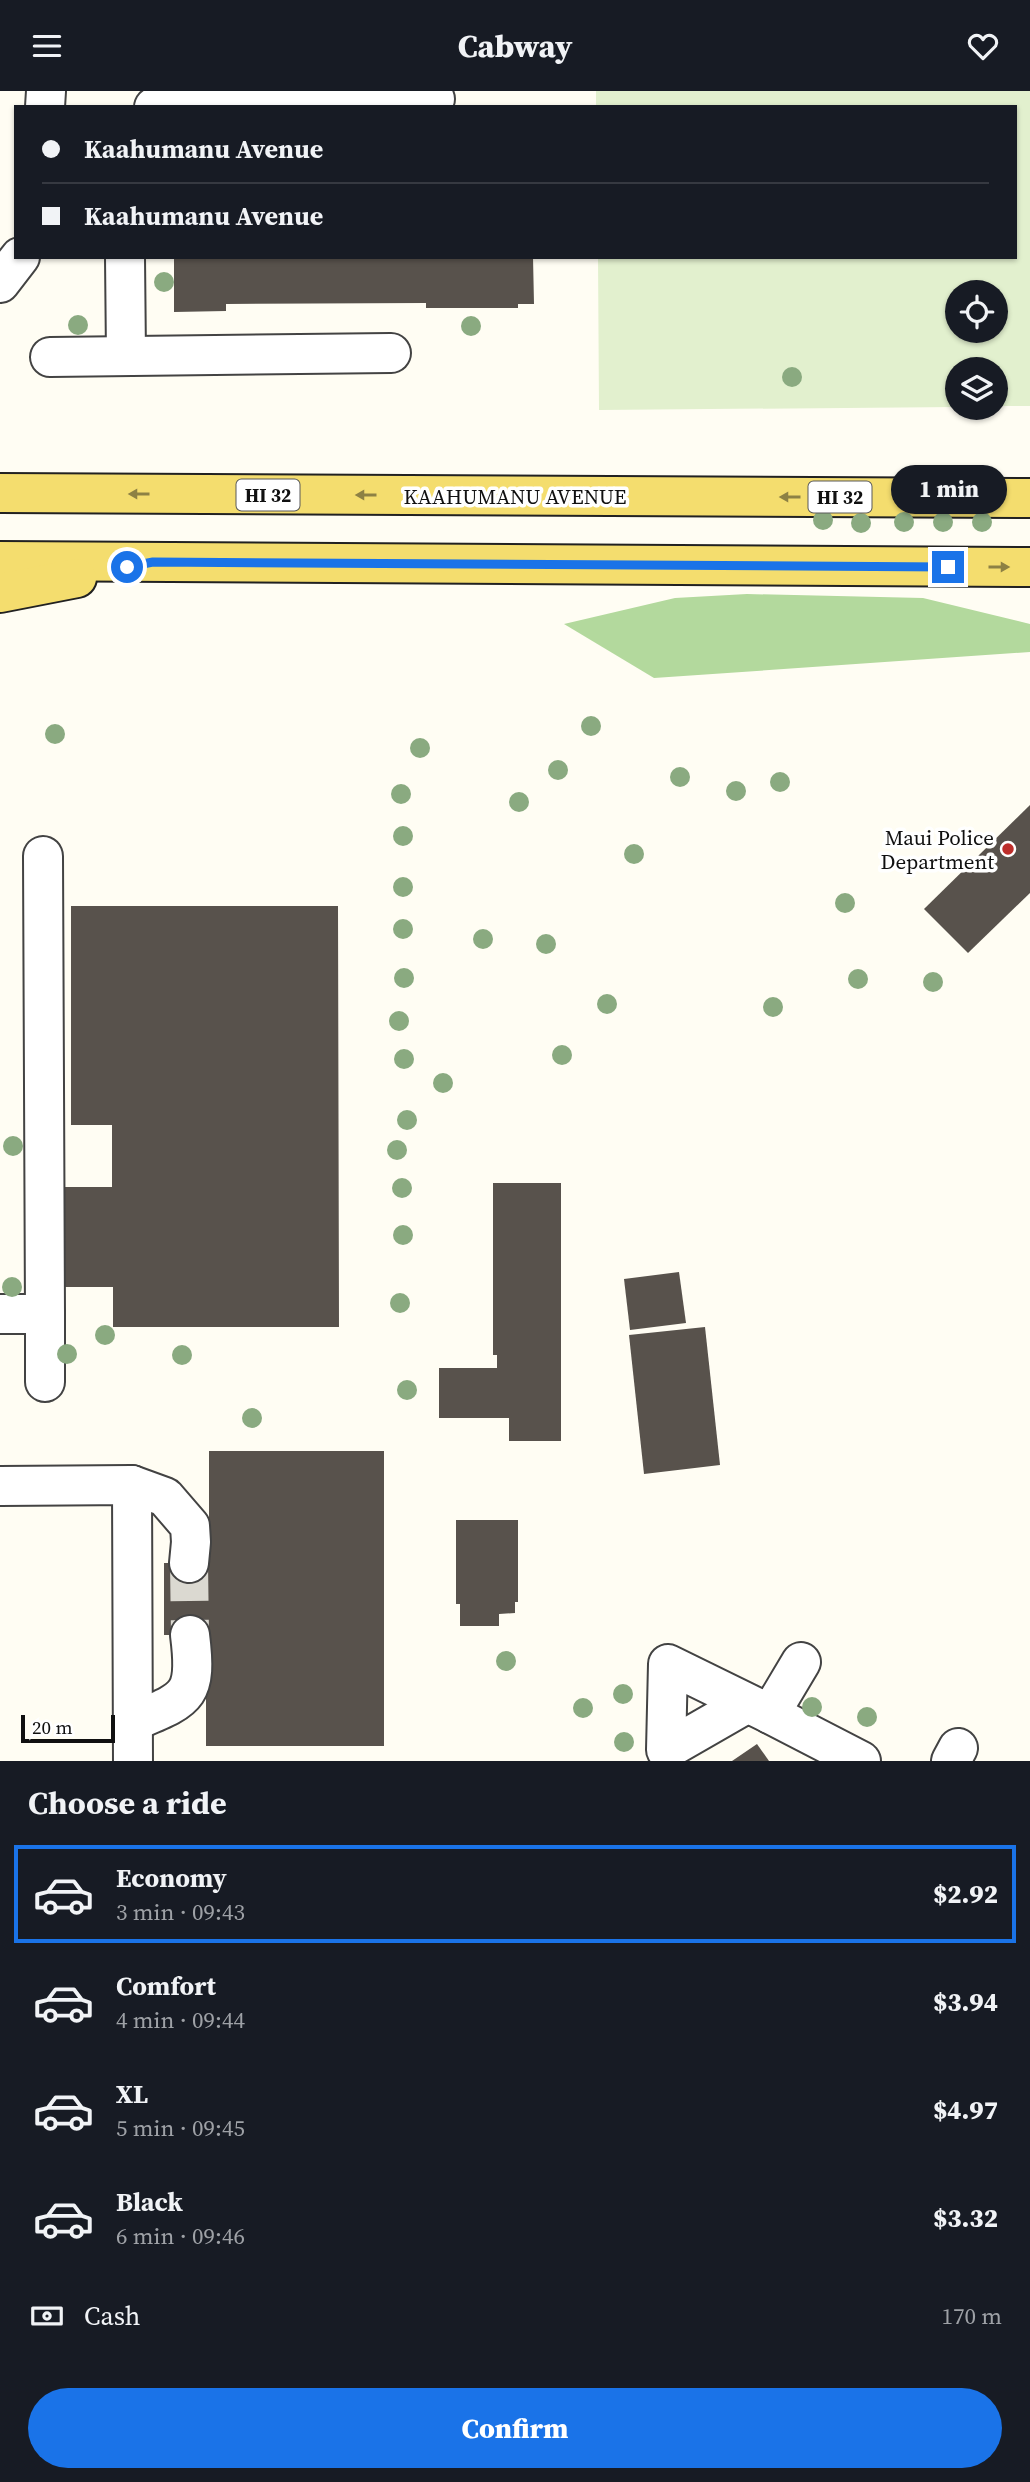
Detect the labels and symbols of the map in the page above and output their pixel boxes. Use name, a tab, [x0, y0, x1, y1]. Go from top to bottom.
callout: 1 min	[890, 465, 1006, 515]
road number: HI 32	[236, 479, 300, 511]
road number: HI 32	[808, 481, 872, 513]
street label: KAAHUMANU AVENUE	[404, 482, 626, 511]
one-way arrow	[128, 488, 150, 500]
one-way arrow	[355, 489, 377, 501]
one-way arrow	[779, 491, 801, 503]
route start	[111, 551, 143, 583]
route end	[932, 551, 964, 583]
one-way arrow	[988, 561, 1010, 573]
place label: Maui Police Department	[881, 823, 994, 876]
marker: Maui Police Department	[1000, 841, 1016, 857]
scale bar	[21, 1712, 116, 1744]

